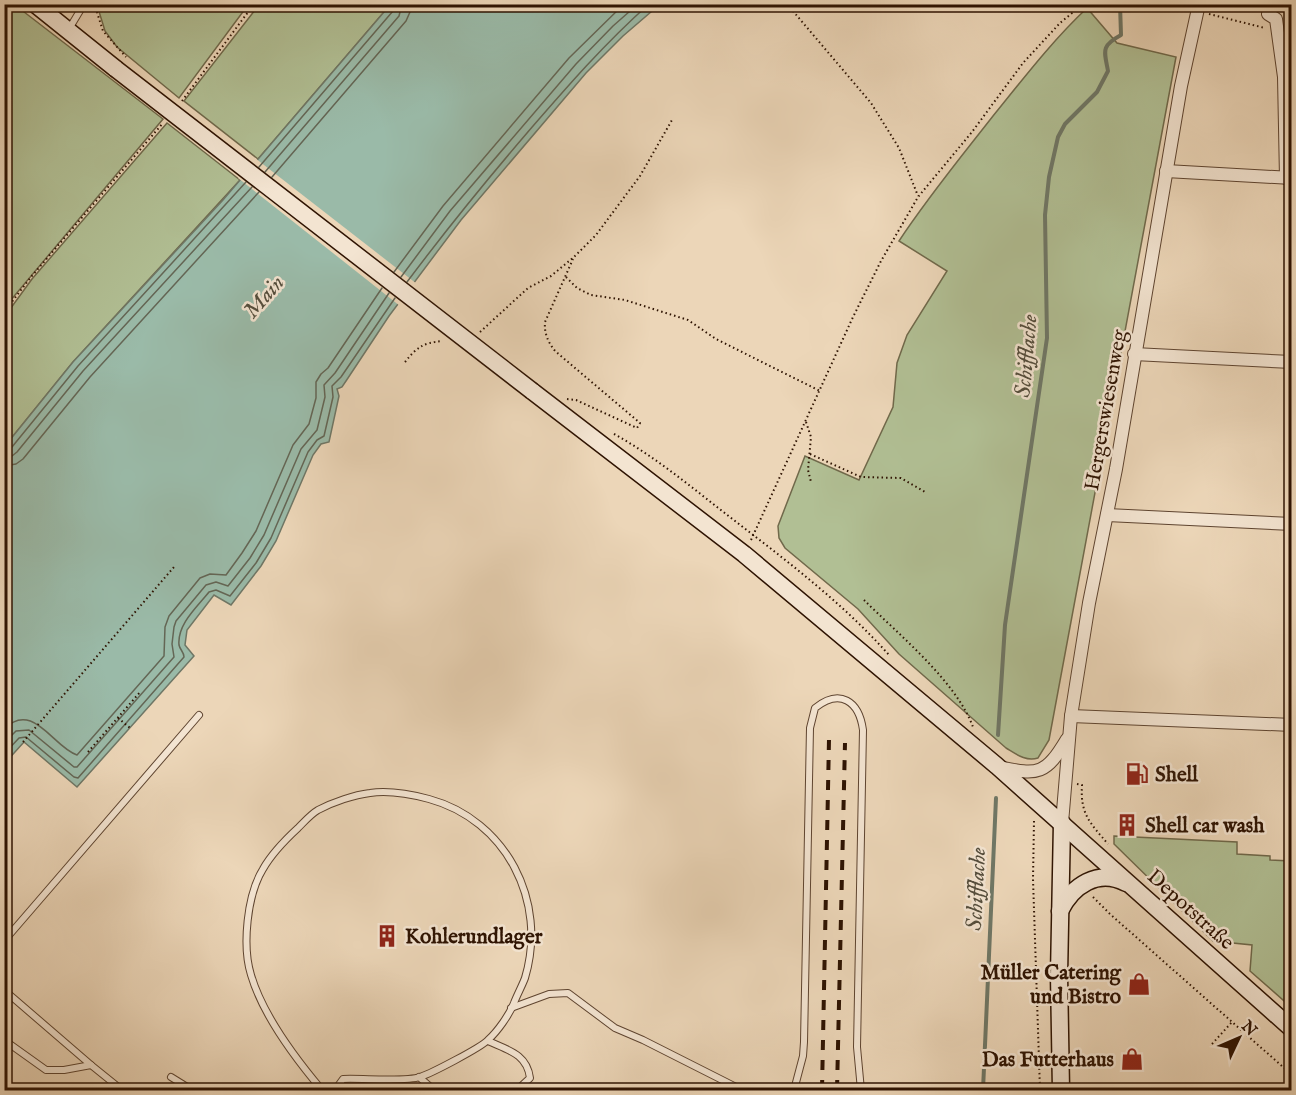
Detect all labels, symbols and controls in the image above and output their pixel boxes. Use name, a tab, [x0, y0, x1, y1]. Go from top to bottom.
water label: Main	[238, 270, 291, 325]
water label: Schifflache	[1009, 313, 1045, 399]
street label: Hergerswiesenweg	[1079, 327, 1134, 493]
fuel station icon: Shell	[1124, 761, 1150, 787]
place label: Shell	[1155, 762, 1199, 789]
building icon: Shell car wash	[1114, 812, 1140, 838]
place label: Shell car wash	[1145, 813, 1265, 840]
water label: Schifflache	[961, 846, 993, 931]
street label: Depotstraße	[1141, 864, 1240, 957]
building icon: Kohlerundlager	[374, 923, 400, 949]
place label: Kohlerundlager	[405, 924, 543, 951]
place label: Müller Catering und Bistro	[980, 960, 1122, 1011]
shop icon: Müller Catering und Bistro	[1126, 971, 1152, 997]
north arrow	[1209, 1008, 1269, 1068]
text: N	[1236, 1016, 1260, 1041]
shop icon: Das Futterhaus	[1119, 1046, 1145, 1072]
place label: Das Futterhaus	[982, 1047, 1114, 1074]

